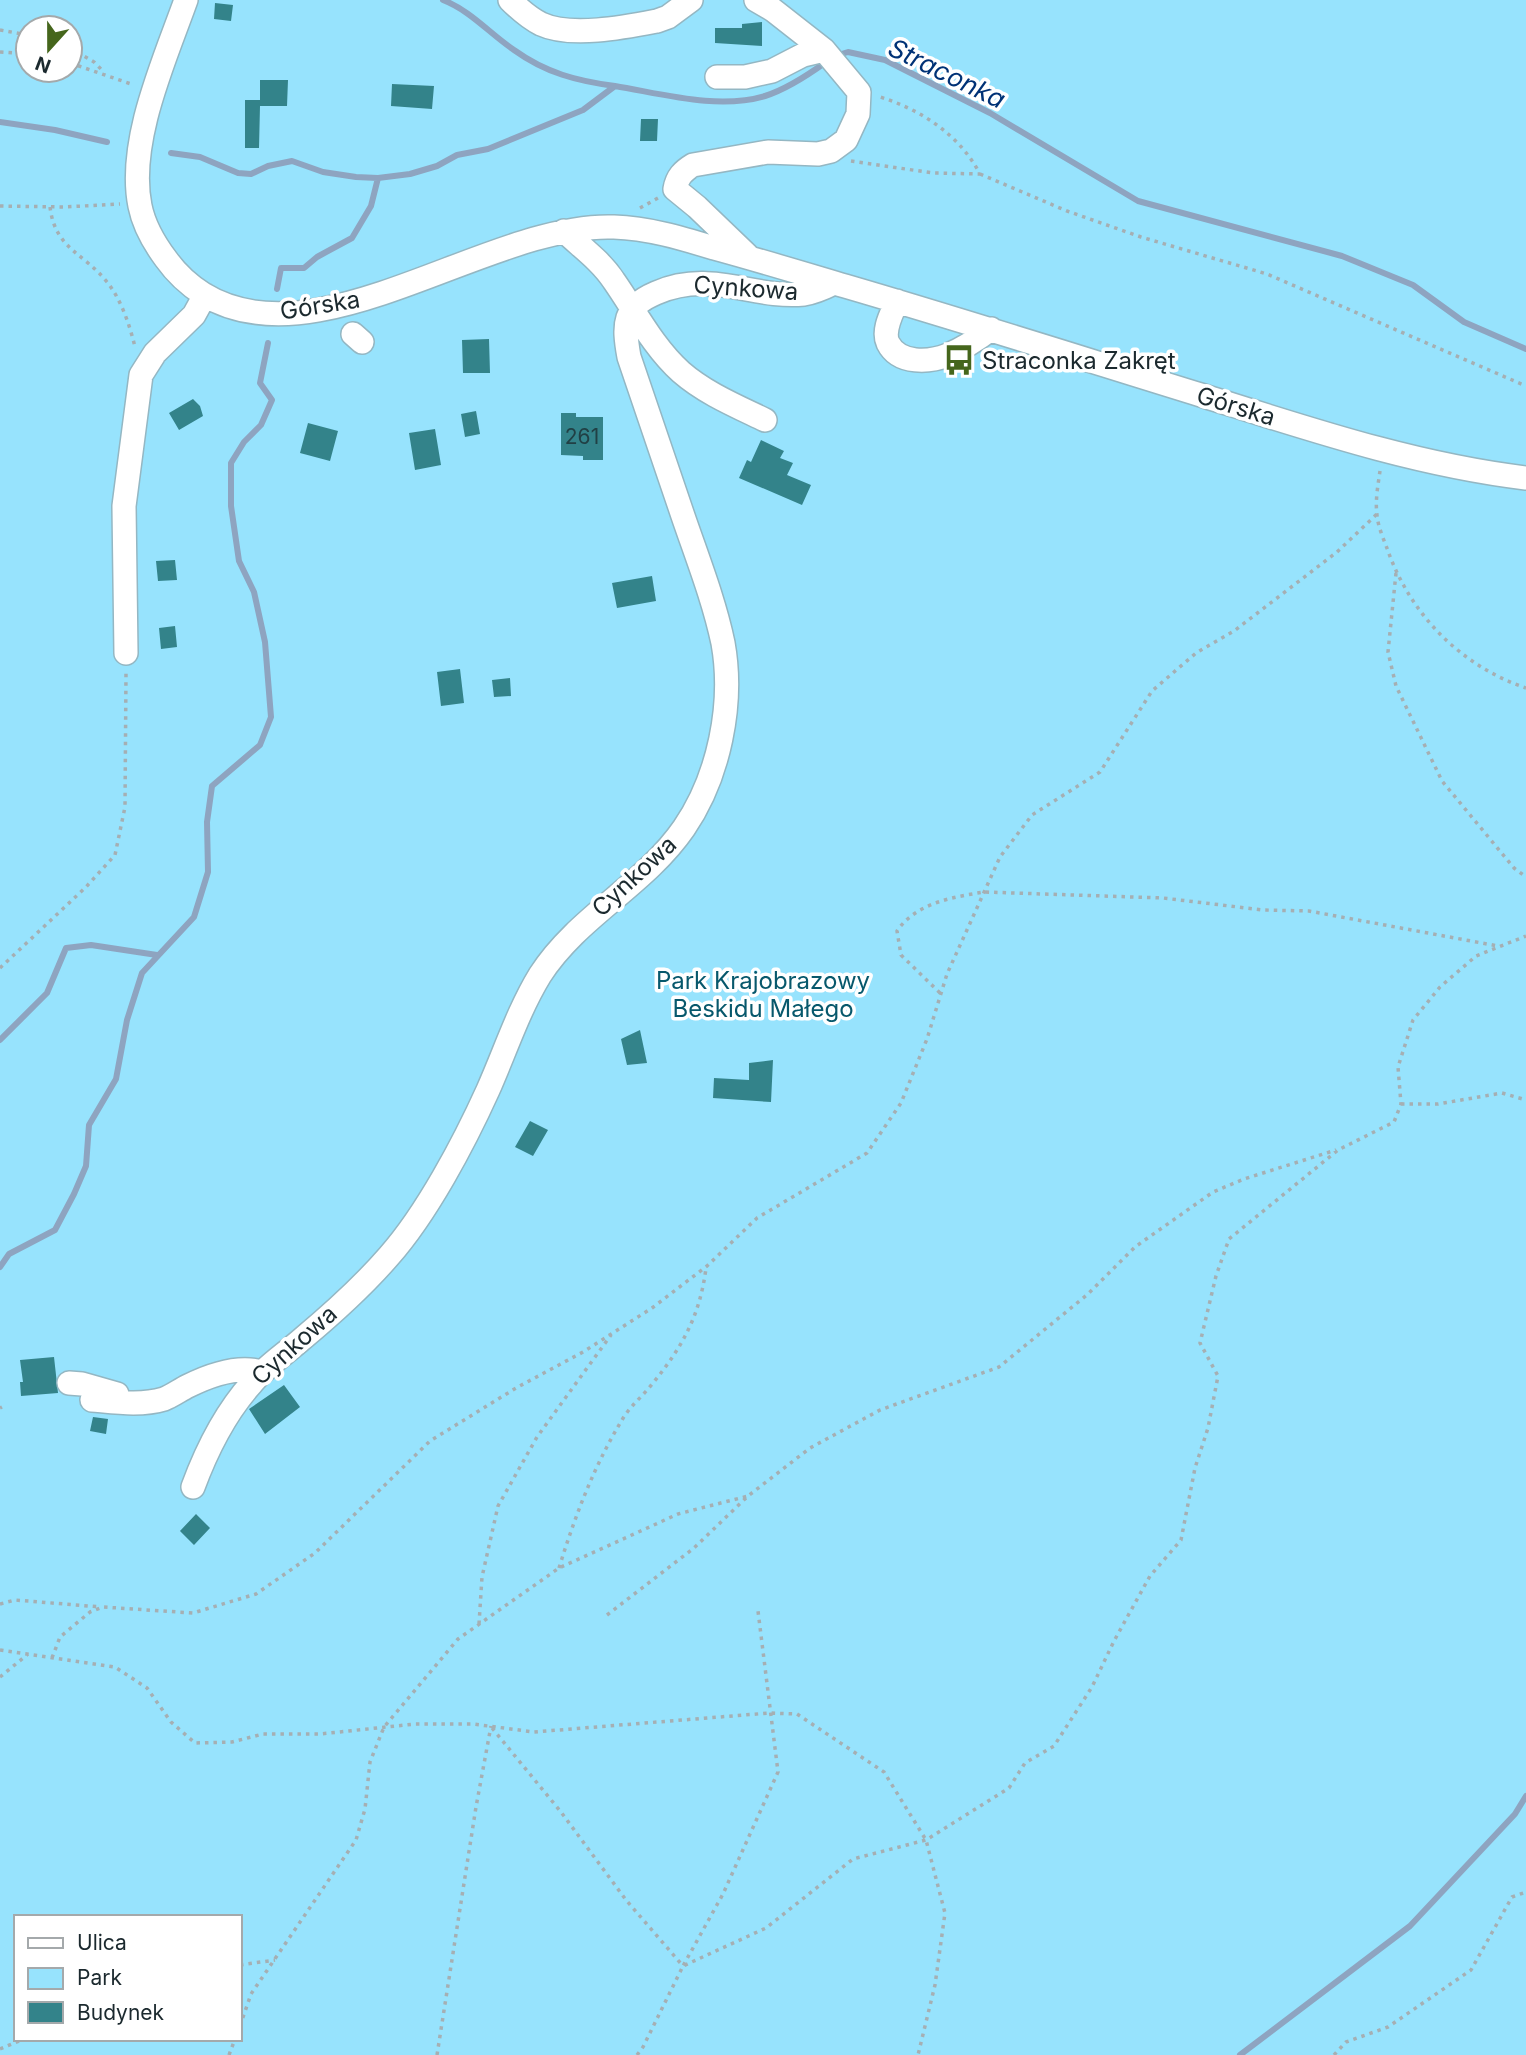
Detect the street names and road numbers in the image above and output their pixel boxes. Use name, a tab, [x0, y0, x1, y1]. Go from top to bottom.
street label: Cynkowa	[693, 270, 799, 306]
street label: Górska	[278, 284, 362, 326]
street label: Górska	[1193, 380, 1279, 432]
street label: Cynkowa	[586, 830, 682, 922]
street label: Cynkowa	[245, 1299, 343, 1391]

